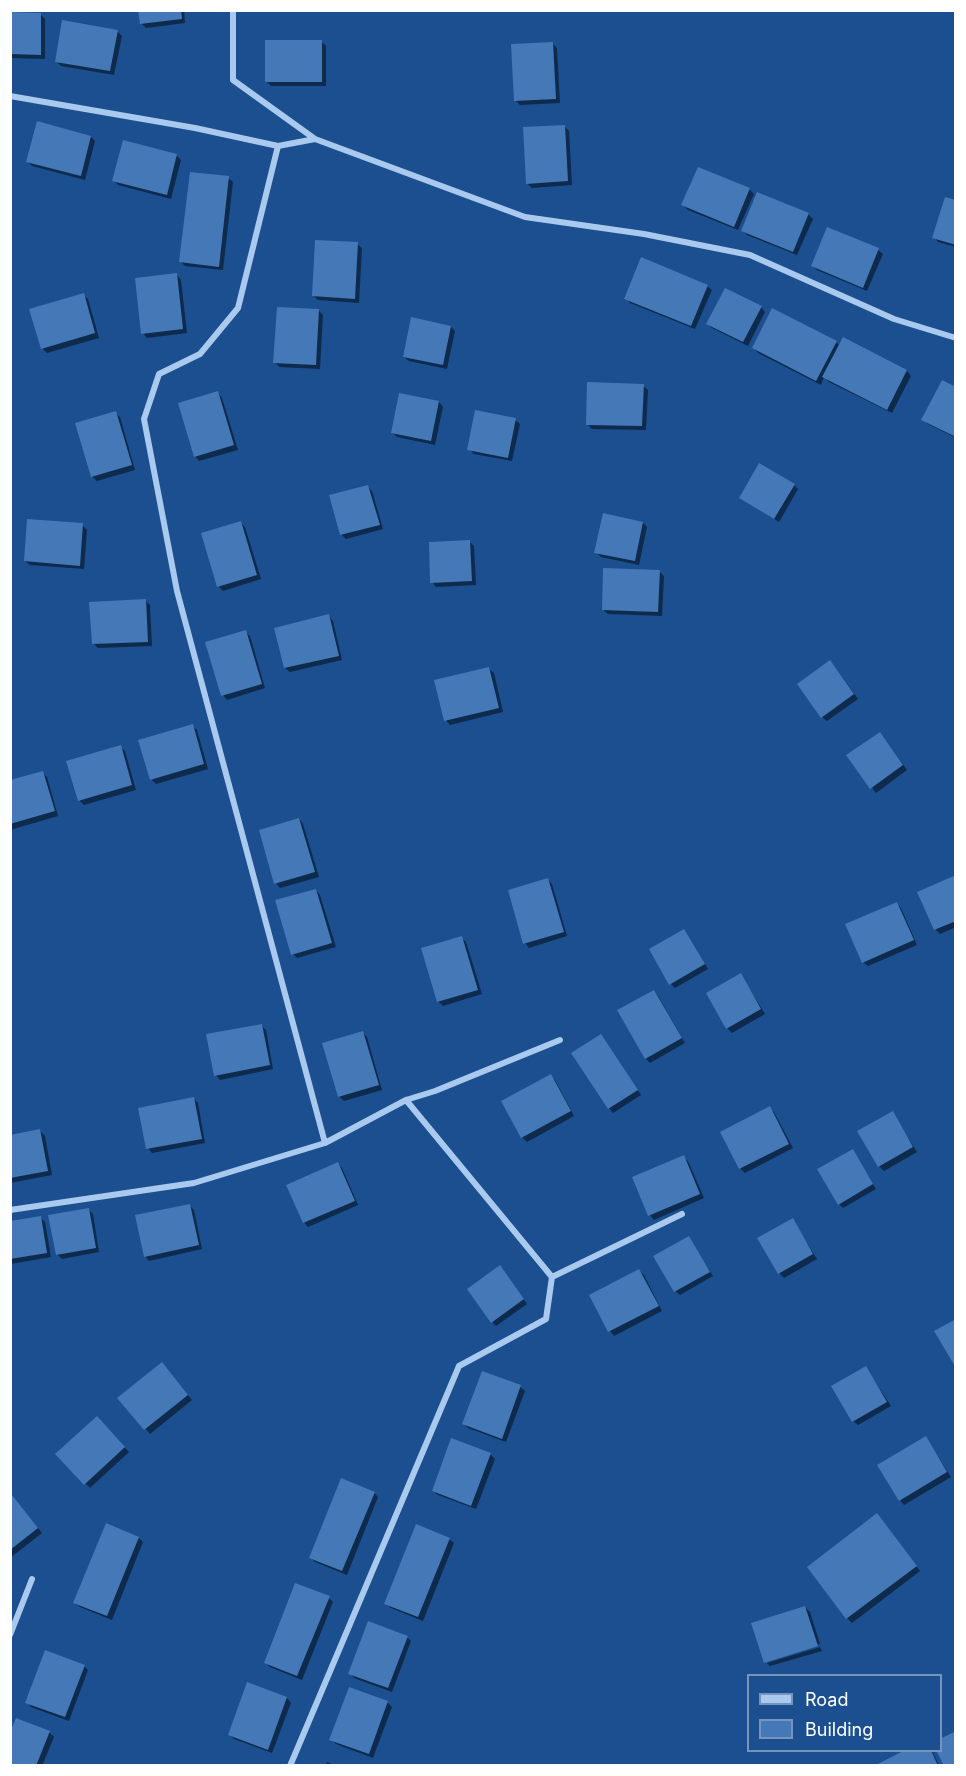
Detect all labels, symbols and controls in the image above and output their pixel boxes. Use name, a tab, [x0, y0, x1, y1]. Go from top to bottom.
legend	[747, 1674, 942, 1752]
text: Road	[805, 1689, 848, 1710]
text: Building	[805, 1719, 873, 1740]

